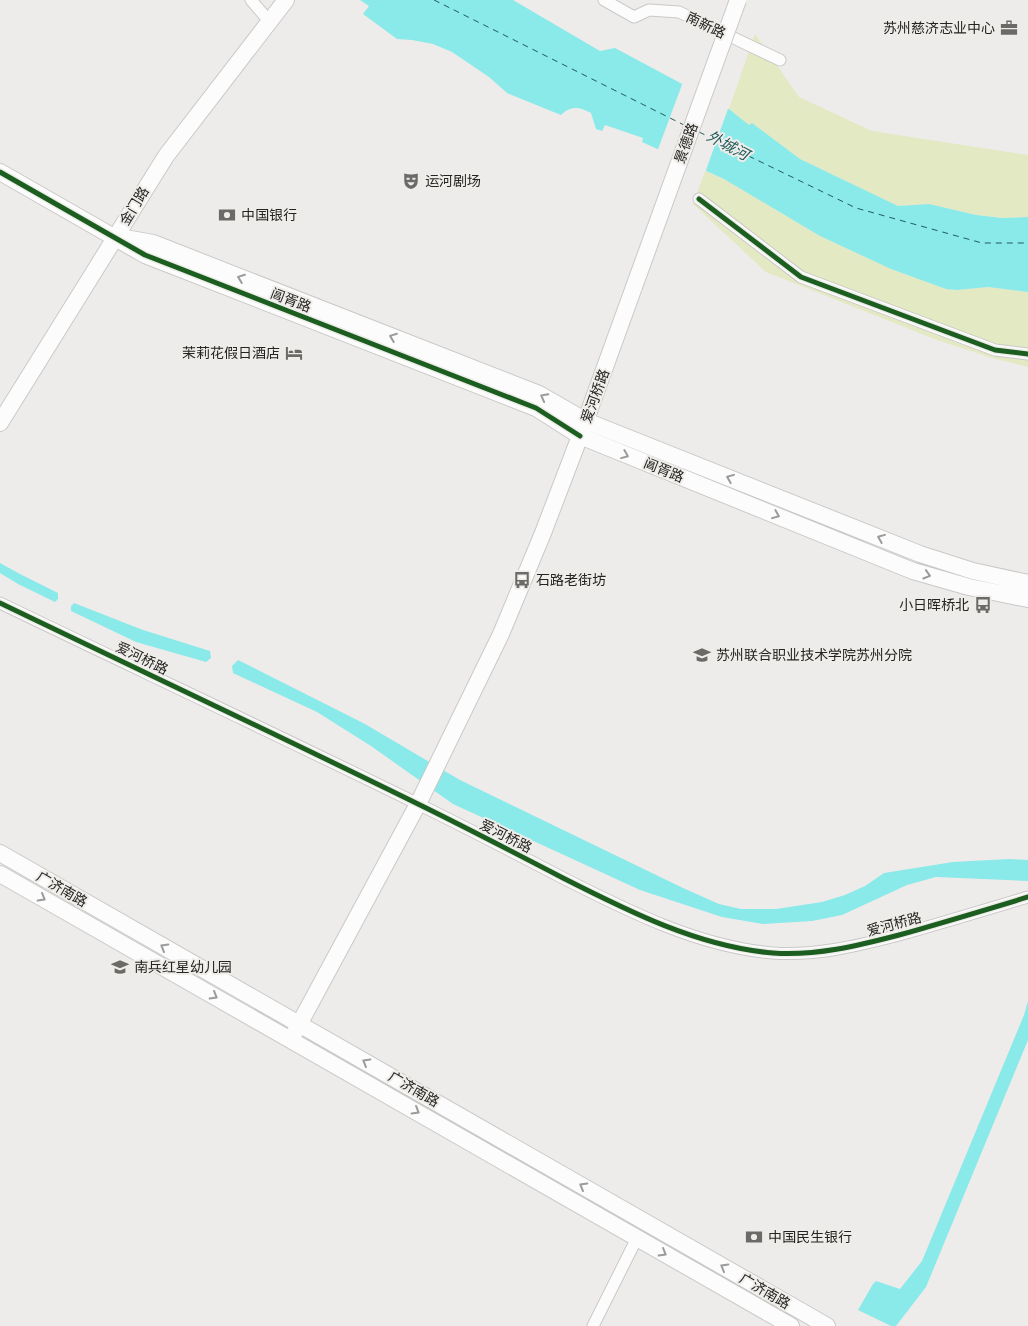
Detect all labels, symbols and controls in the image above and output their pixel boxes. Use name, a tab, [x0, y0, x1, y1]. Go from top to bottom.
street label: 南新路	[684, 9, 728, 41]
office icon: 苏州慈济志业中心	[999, 18, 1019, 38]
place label: 苏州慈济志业中心	[883, 20, 995, 36]
street label: 景德路	[671, 121, 701, 165]
water label: 外城河	[704, 127, 754, 164]
theatre icon: 运河剧场	[401, 171, 421, 191]
place label: 运河剧场	[425, 173, 481, 189]
street label: 金门路	[116, 184, 152, 228]
bank icon: 中国银行	[217, 205, 237, 225]
place label: 中国银行	[241, 207, 297, 223]
one-way arrow	[237, 274, 246, 284]
street label: 阊胥路	[269, 285, 313, 315]
one-way arrow	[389, 333, 398, 343]
hotel icon: 茉莉花假日酒店	[284, 343, 304, 363]
place label: 茉莉花假日酒店	[182, 345, 280, 361]
street label: 爱河桥路	[578, 367, 612, 425]
one-way arrow	[540, 393, 549, 403]
one-way arrow	[621, 449, 629, 459]
street label: 阊胥路	[642, 455, 686, 485]
one-way arrow	[726, 474, 735, 484]
one-way arrow	[771, 509, 780, 520]
one-way arrow	[877, 534, 886, 544]
bus stop icon: 石路老街坊	[512, 570, 532, 590]
one-way arrow	[923, 570, 931, 580]
place label: 石路老街坊	[536, 572, 606, 588]
bus stop icon: 小日晖桥北	[973, 595, 993, 615]
place label: 小日晖桥北	[899, 597, 969, 613]
street label: 爱河桥路	[113, 639, 171, 677]
school or university icon: 苏州联合职业技术学院苏州分院	[692, 645, 712, 665]
place label: 苏州联合职业技术学院苏州分院	[716, 647, 912, 663]
street label: 爱河桥路	[477, 816, 535, 856]
street label: 广济南路	[34, 868, 90, 910]
one-way arrow	[37, 892, 46, 902]
street label: 爱河桥路	[865, 909, 923, 939]
one-way arrow	[161, 943, 170, 953]
school or university icon: 南兵红星幼儿园	[110, 957, 130, 977]
place label: 南兵红星幼儿园	[134, 959, 232, 975]
one-way arrow	[209, 990, 218, 1000]
one-way arrow	[362, 1059, 371, 1069]
street label: 广济南路	[386, 1068, 442, 1110]
one-way arrow	[411, 1105, 420, 1115]
one-way arrow	[579, 1183, 588, 1193]
bank icon: 中国民生银行	[744, 1227, 764, 1247]
place label: 中国民生银行	[768, 1229, 852, 1245]
one-way arrow	[658, 1247, 667, 1257]
one-way arrow	[720, 1263, 729, 1273]
street label: 广济南路	[737, 1270, 793, 1312]

